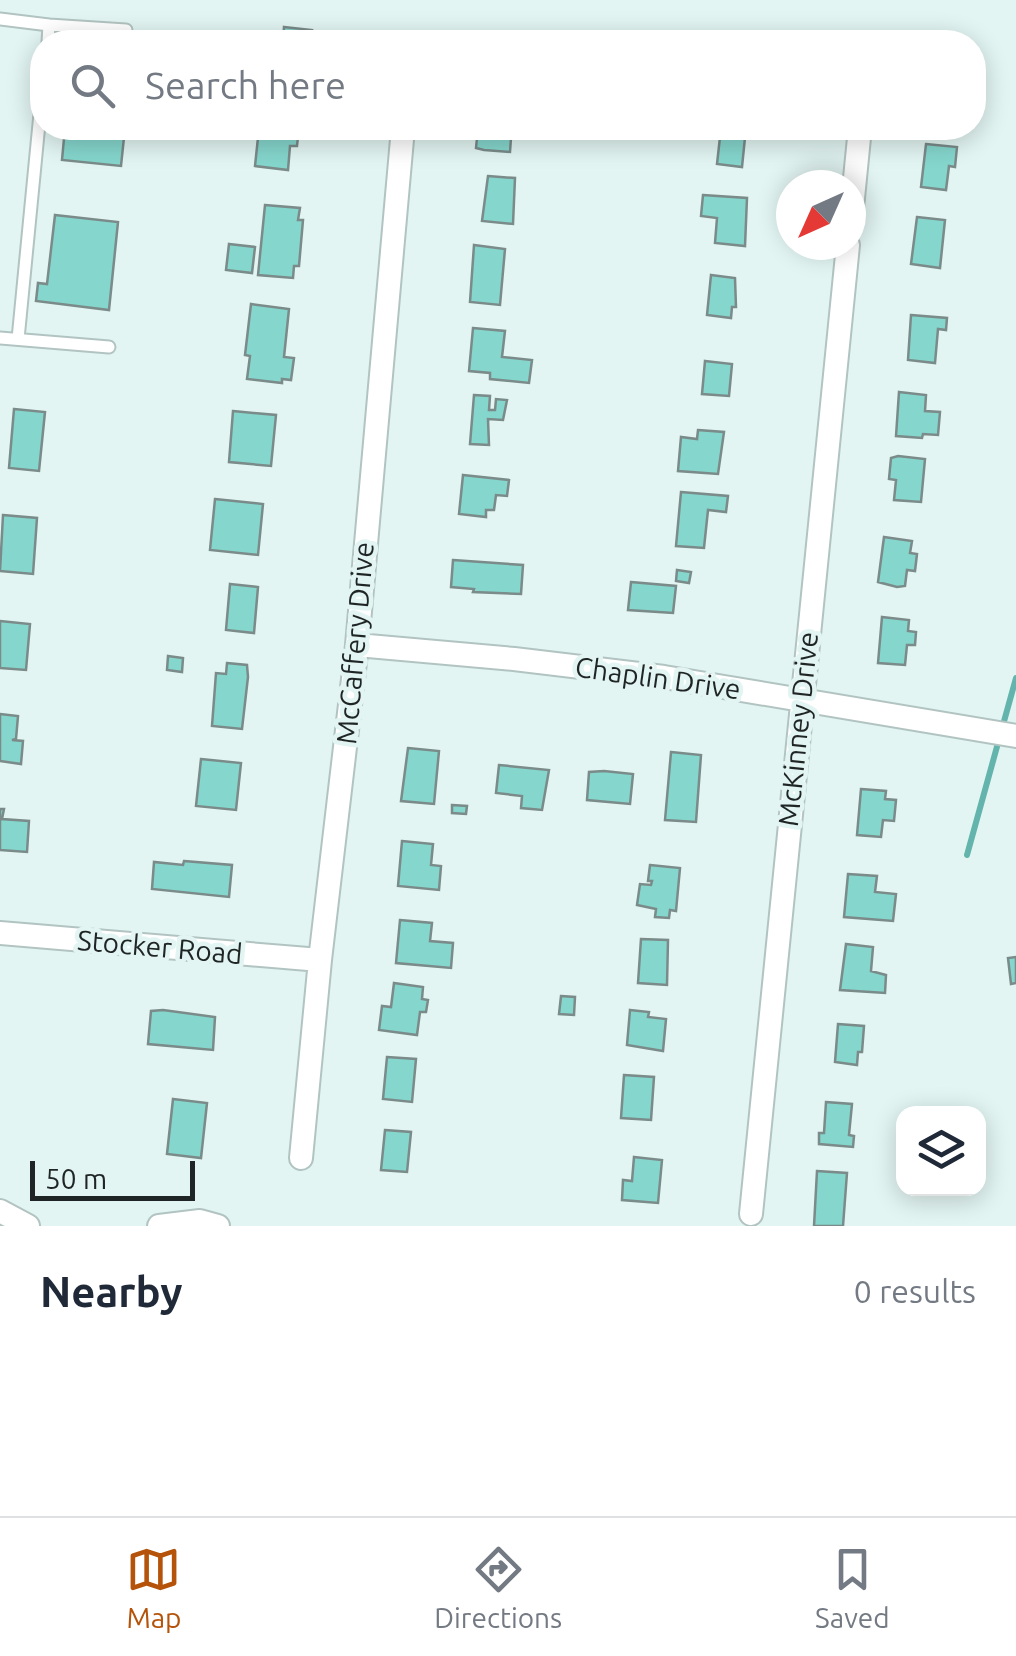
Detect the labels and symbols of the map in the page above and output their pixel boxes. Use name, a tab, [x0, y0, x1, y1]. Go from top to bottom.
north arrow	[776, 170, 866, 260]
street label: McCaffery Drive	[330, 540, 379, 745]
street label: McKinney Drive	[772, 630, 823, 828]
street label: Chaplin Drive	[573, 651, 743, 704]
street label: Stocker Road	[76, 924, 244, 969]
scale bar	[30, 1156, 195, 1200]

